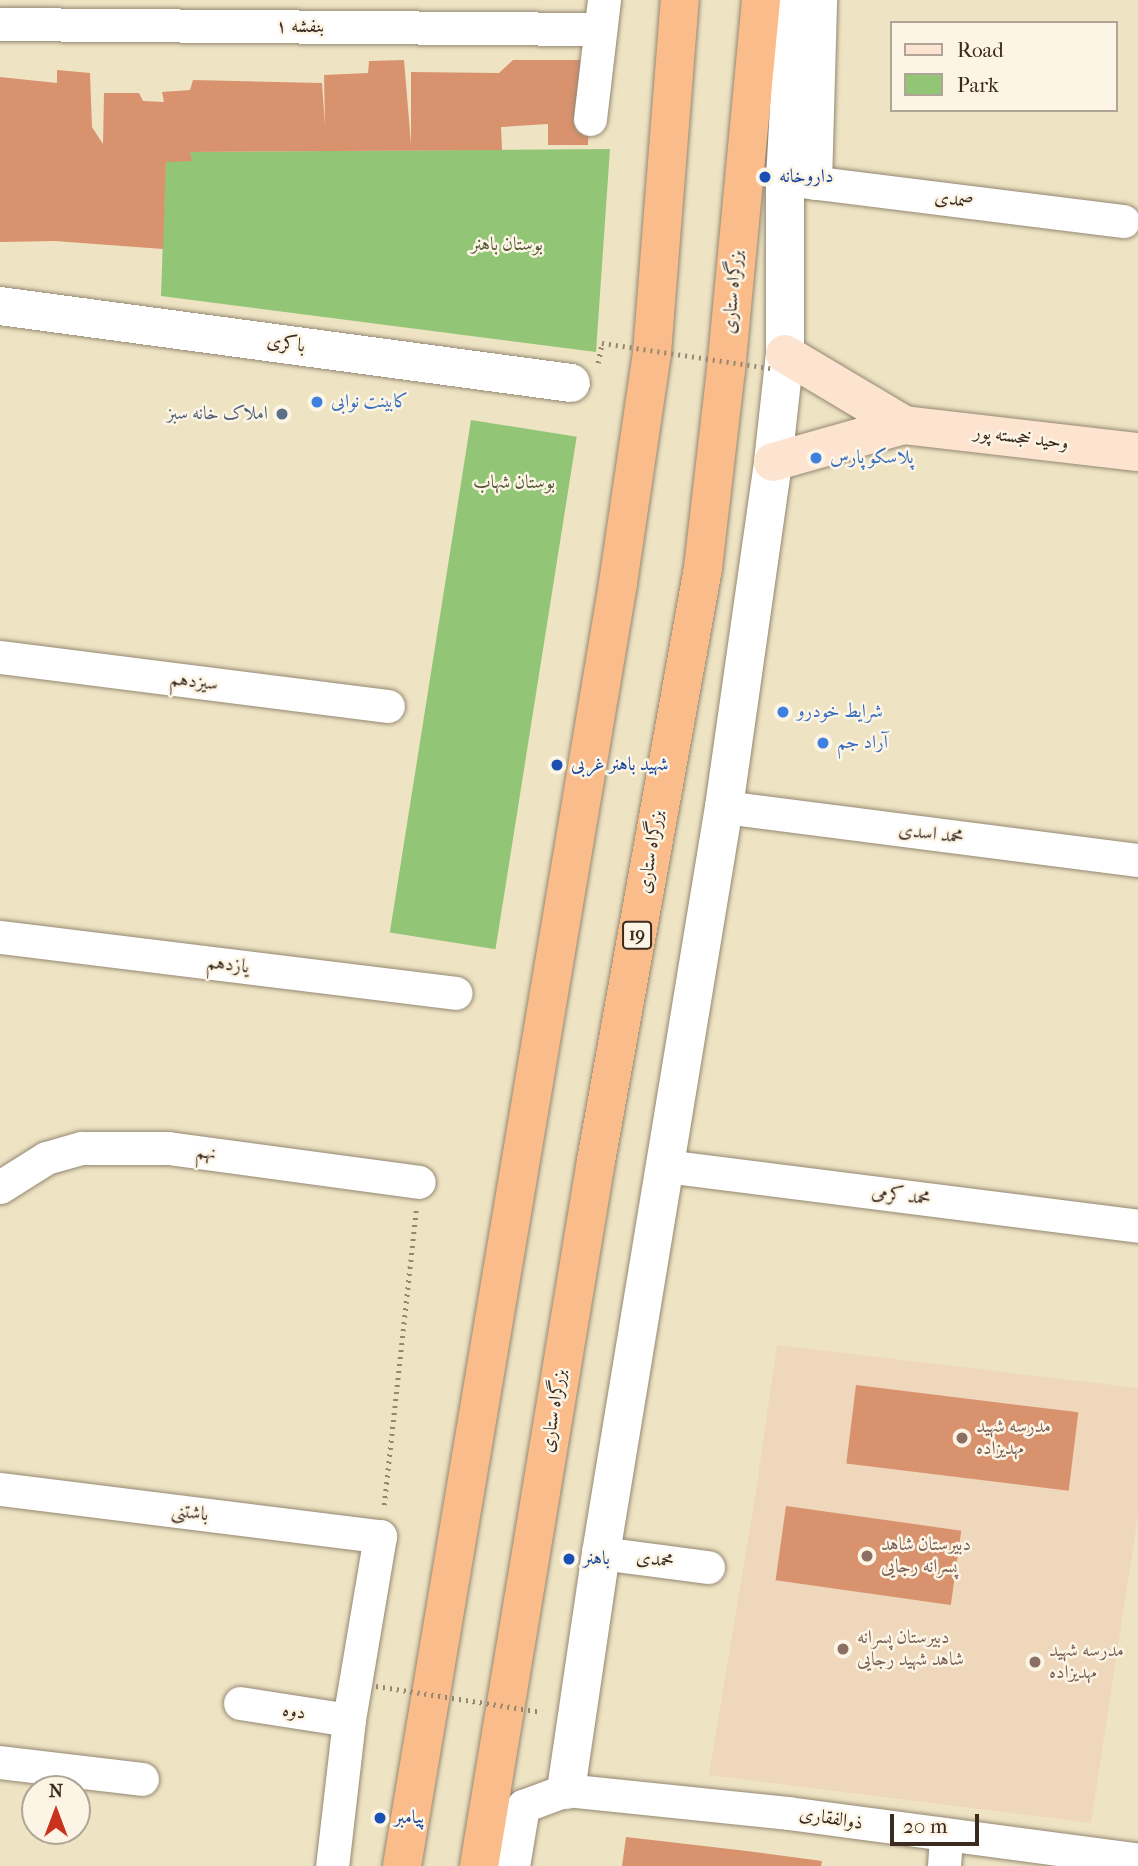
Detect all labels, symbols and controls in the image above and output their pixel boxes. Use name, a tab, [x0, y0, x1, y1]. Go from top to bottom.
street label: بنفشه ۱	[276, 16, 324, 38]
legend	[890, 21, 1117, 112]
text: Road	[957, 38, 1004, 62]
text: Park	[957, 73, 999, 97]
place label: داروخانه	[779, 166, 834, 188]
marker: داروخانه	[757, 169, 773, 185]
street label: صمدی	[933, 186, 975, 214]
park label: بوستان باهنر	[471, 234, 543, 256]
street label: بزرگراه ستاری	[718, 249, 748, 335]
street label: باکری	[265, 330, 307, 358]
place label: کابینت نوابی	[331, 391, 408, 413]
marker: کابینت نوابی	[309, 394, 325, 410]
place label: املاک خانه سبز	[167, 403, 268, 425]
marker: املاک خانه سبز	[274, 406, 290, 422]
street label: وحید خجسته پور	[972, 421, 1070, 455]
place label: پلاسکو پارس	[830, 447, 914, 469]
marker: پلاسکو پارس	[808, 450, 824, 466]
park label: بوستان شهاب	[473, 472, 555, 494]
street label: سیزدهم	[169, 668, 219, 696]
place label: شرایط خودرو	[797, 701, 883, 723]
marker: شرایط خودرو	[775, 704, 791, 720]
place label: آراد جم	[837, 732, 888, 754]
marker: آراد جم	[815, 735, 831, 751]
place label: شهید باهنر غربی	[571, 754, 669, 776]
marker: شهید باهنر غربی	[549, 757, 565, 773]
street label: بزرگراه ستاری	[633, 809, 669, 895]
street label: محمد اسدی	[897, 819, 965, 849]
road number: 19	[621, 920, 653, 950]
street label: یازدهم	[205, 951, 251, 979]
street label: نهم	[195, 1140, 217, 1166]
street label: محمد کرمی	[870, 1181, 932, 1211]
street label: بزرگراه ستاری	[536, 1368, 572, 1454]
place label: مدرسه شهید مهدیزاده	[976, 1416, 1051, 1460]
marker: مدرسه شهید مهدیزاده	[954, 1430, 970, 1446]
street label: باشتنی	[170, 1499, 210, 1527]
place label: دبیرستان شاهد پسرانه رجایی	[881, 1534, 971, 1578]
street label: محمدی	[635, 1546, 675, 1574]
place label: باهنر	[583, 1548, 610, 1570]
marker: دبیرستان شاهد پسرانه رجایی	[859, 1548, 875, 1564]
marker: باهنر	[561, 1551, 577, 1567]
place label: دبیرستان پسرانه شاهد شهید رجایی	[857, 1627, 964, 1671]
place label: مدرسه شهيد مهديزاده	[1049, 1640, 1124, 1684]
marker: دبیرستان پسرانه شاهد شهید رجایی	[835, 1641, 851, 1657]
marker: مدرسه شهيد مهديزاده	[1027, 1654, 1043, 1670]
street label: دوه	[281, 1699, 307, 1725]
north arrow	[21, 1775, 91, 1845]
text: N	[49, 1780, 63, 1802]
scale bar	[893, 1800, 982, 1844]
street label: ذوالفقاری	[797, 1803, 865, 1835]
place label: پیامبر	[394, 1807, 425, 1829]
marker: پیامبر	[372, 1810, 388, 1826]
text: 20 m	[903, 1814, 947, 1838]

